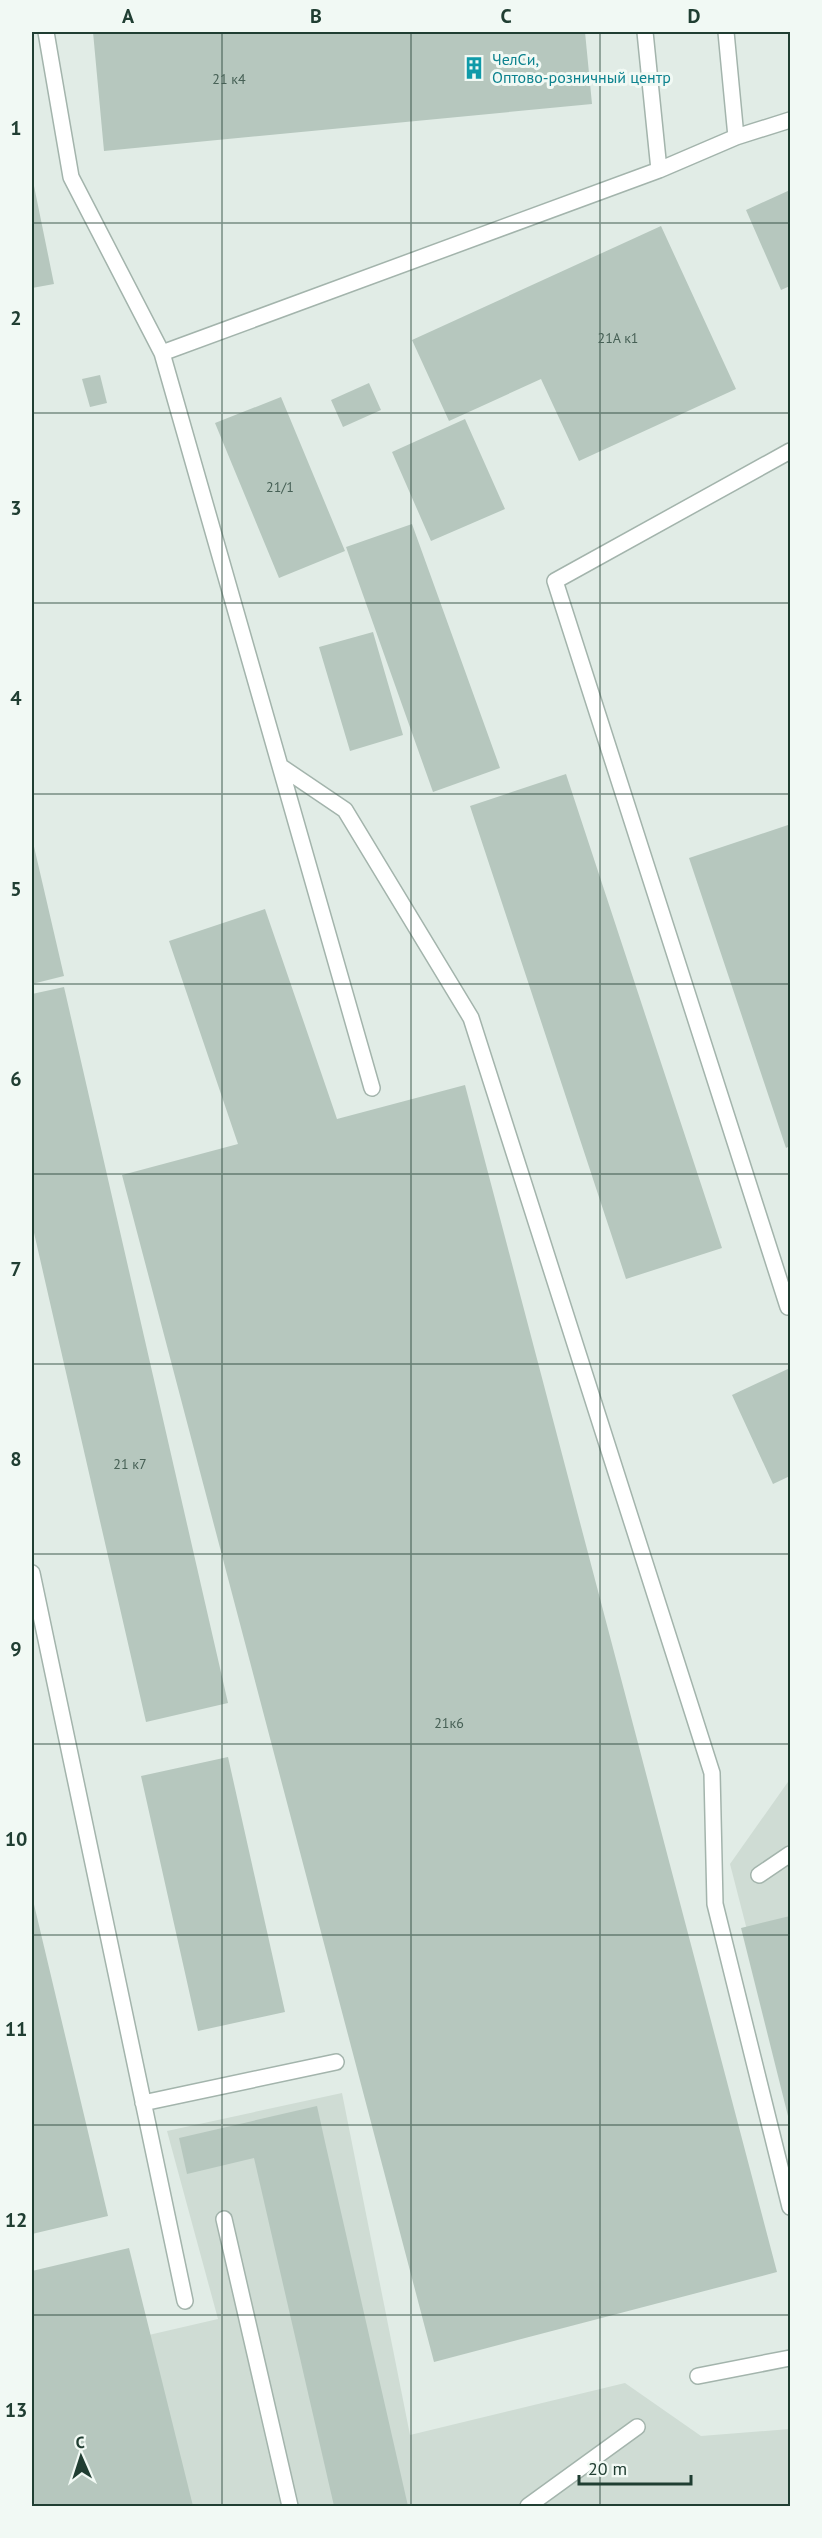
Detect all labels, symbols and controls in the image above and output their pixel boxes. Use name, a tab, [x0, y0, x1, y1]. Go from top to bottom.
text: A	[122, 3, 135, 29]
text: B	[310, 3, 322, 29]
text: C	[500, 3, 512, 29]
text: D	[688, 3, 701, 29]
place label: ЧелСи, Оптово-розничный центр	[492, 49, 671, 87]
building icon: ЧелСи, Оптово-розничный центр	[461, 55, 487, 81]
house number: 21 к4	[212, 70, 246, 88]
text: 1	[10, 115, 22, 141]
text: 2	[10, 305, 22, 331]
house number: 21А к1	[598, 329, 638, 347]
house number: 21/1	[266, 478, 294, 496]
text: 3	[10, 495, 22, 521]
text: 4	[10, 685, 22, 711]
text: 5	[10, 876, 22, 902]
text: 6	[10, 1066, 22, 1092]
text: 7	[10, 1256, 22, 1282]
text: 8	[10, 1446, 22, 1472]
house number: 21 к7	[113, 1455, 147, 1473]
text: 9	[10, 1636, 22, 1662]
house number: 21к6	[434, 1714, 464, 1732]
text: 10	[5, 1826, 27, 1852]
text: 11	[5, 2016, 27, 2042]
text: 12	[5, 2207, 27, 2233]
text: 13	[5, 2397, 27, 2423]
north arrow	[51, 2427, 111, 2487]
text: С	[75, 2432, 85, 2452]
scale bar	[579, 2448, 692, 2486]
text: 20 m	[588, 2457, 627, 2480]

